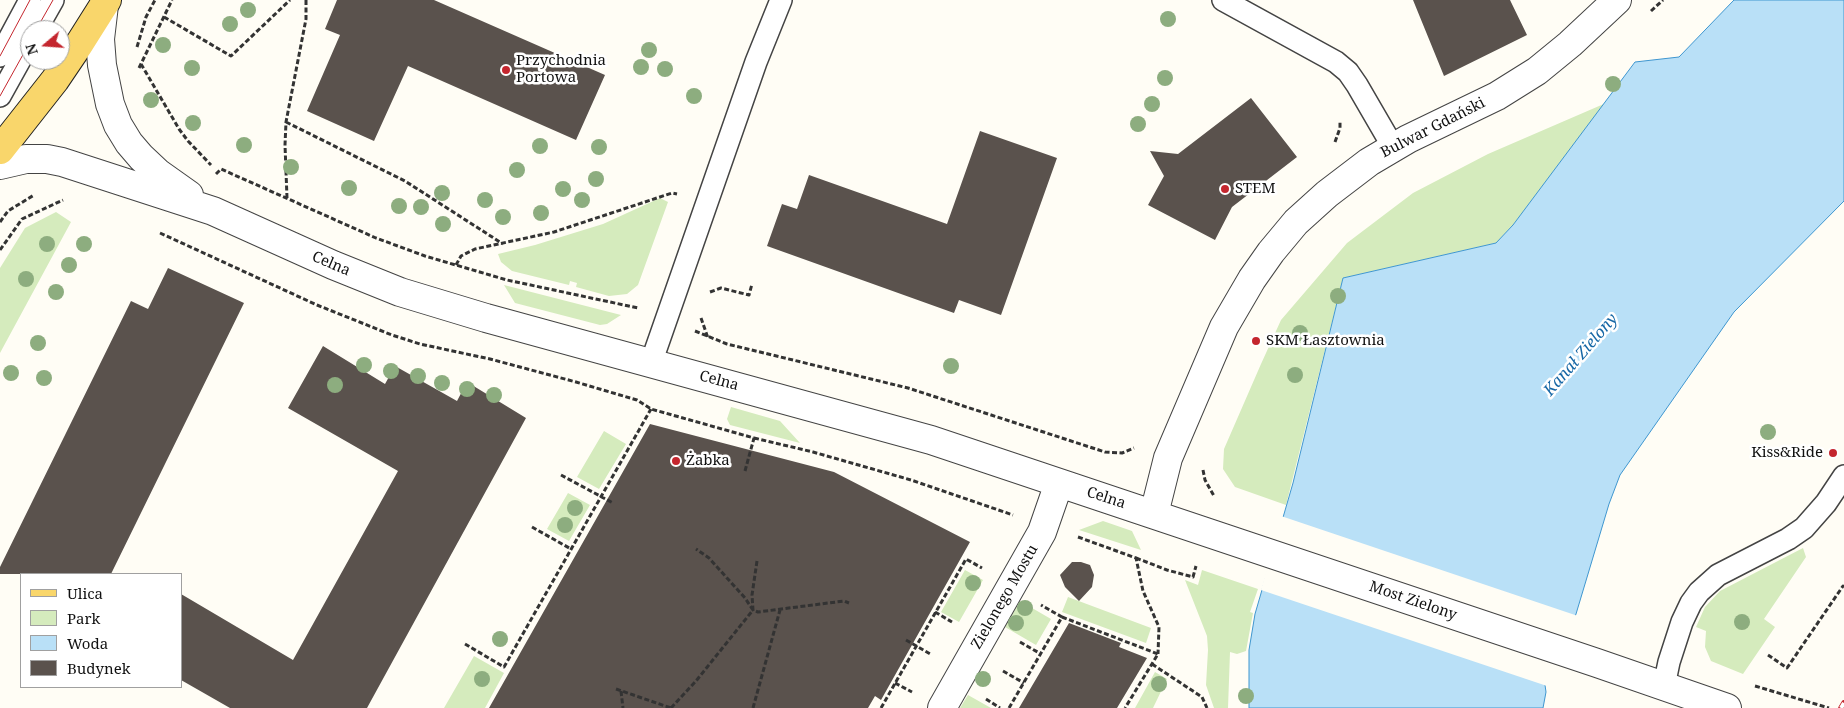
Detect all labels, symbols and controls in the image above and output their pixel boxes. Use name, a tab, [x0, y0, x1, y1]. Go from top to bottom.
north arrow	[20, 20, 70, 70]
text: N	[20, 41, 42, 58]
place label: Przychodnia Portowa	[516, 52, 606, 87]
marker: Przychodnia Portowa	[500, 64, 512, 76]
street label: Bulwar Gdański	[1378, 94, 1488, 162]
place label: STEM	[1235, 180, 1275, 198]
marker: STEM	[1219, 183, 1231, 195]
street label: Celna	[309, 248, 353, 280]
water label: Kanał Zielony	[1540, 310, 1622, 400]
place label: SKM Łasztownia	[1266, 332, 1385, 350]
marker: SKM Łasztownia	[1250, 335, 1262, 347]
street label: Celna	[697, 367, 741, 395]
place label: Kiss&Ride	[1751, 444, 1823, 462]
marker: Kiss&Ride	[1827, 447, 1839, 459]
place label: Żabka	[686, 452, 730, 470]
marker: Żabka	[670, 455, 682, 467]
street label: Celna	[1084, 483, 1128, 513]
street label: Zielonego Mostu	[968, 542, 1042, 652]
legend	[20, 573, 182, 688]
street label: Most Zielony	[1367, 578, 1459, 624]
text: Ulica	[67, 583, 103, 603]
text: Park	[67, 608, 100, 628]
text: Woda	[67, 633, 108, 653]
text: Budynek	[67, 658, 131, 678]

